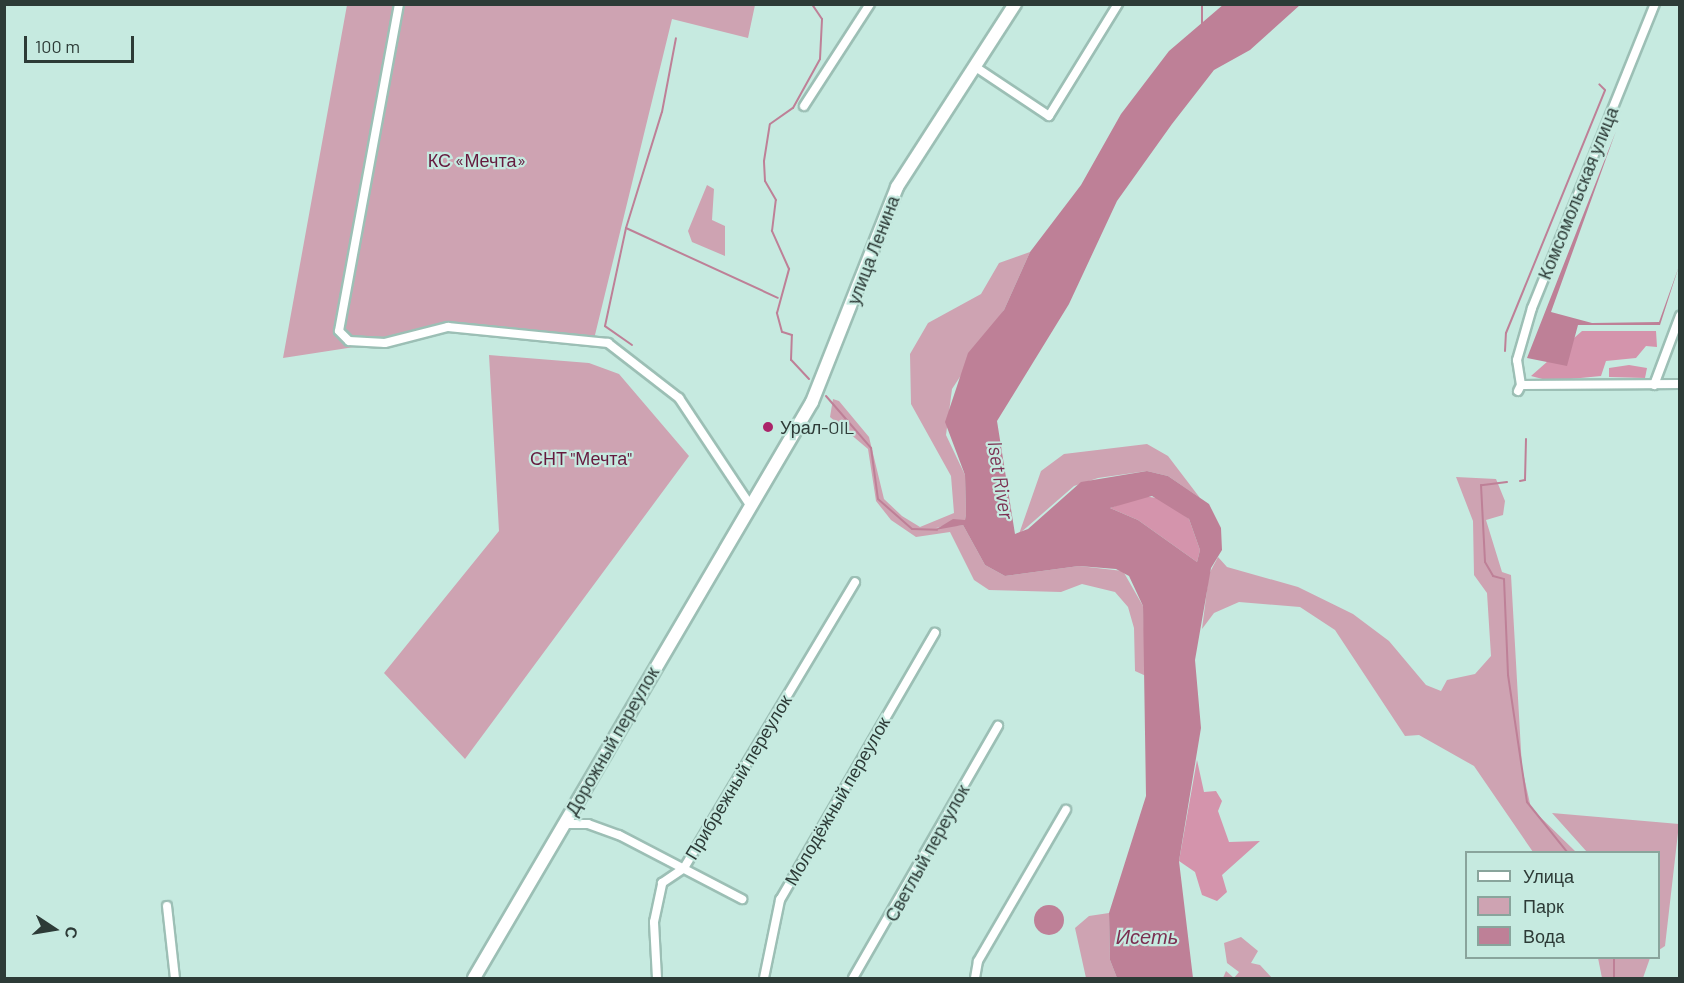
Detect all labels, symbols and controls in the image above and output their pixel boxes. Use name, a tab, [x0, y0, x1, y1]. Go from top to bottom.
scale bar	[27, 24, 136, 62]
text: 100 m	[35, 35, 80, 57]
street label: Комсомольская улица	[1534, 104, 1622, 282]
park label: КС «Мечта»	[428, 149, 526, 171]
street label: улица Ленина	[842, 193, 904, 307]
place label: Урал-OIL	[780, 416, 854, 438]
marker: Урал-OIL	[761, 420, 775, 434]
water label: Iset River	[983, 439, 1019, 521]
park label: СНТ "Мечта"	[530, 447, 632, 469]
street label: Дорожный переулок	[561, 663, 663, 819]
street label: Прибрежный переулок	[680, 691, 796, 863]
street label: Молодёжный переулок	[780, 713, 894, 889]
street label: Светлый переулок	[880, 781, 974, 925]
legend	[1465, 851, 1660, 959]
text: Улица	[1523, 865, 1574, 887]
text: Парк	[1523, 895, 1564, 917]
north arrow	[24, 899, 84, 959]
water label: Исеть	[1116, 924, 1178, 948]
text: С	[62, 925, 83, 940]
text: Вода	[1523, 925, 1565, 947]

